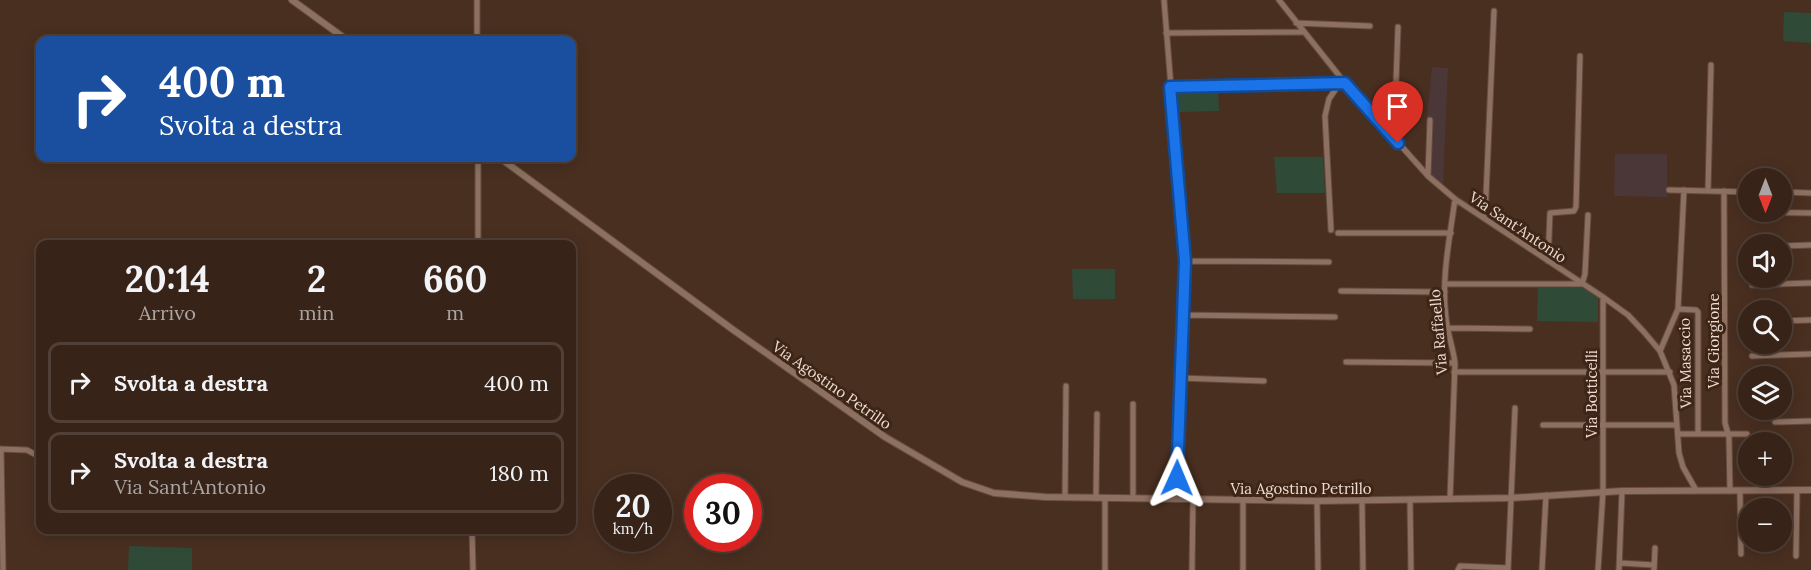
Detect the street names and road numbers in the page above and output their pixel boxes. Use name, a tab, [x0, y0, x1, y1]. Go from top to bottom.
street label: Via Sant'Antonio	[1465, 187, 1571, 267]
street label: Via Raffaello	[1425, 288, 1451, 377]
street label: Via Giorgione	[1704, 293, 1723, 390]
street label: Via Masaccio	[1675, 317, 1695, 409]
street label: Via Agostino Petrillo	[768, 336, 895, 433]
street label: Via Botticelli	[1582, 350, 1601, 439]
street label: Via Agostino Petrillo	[1229, 479, 1372, 498]

